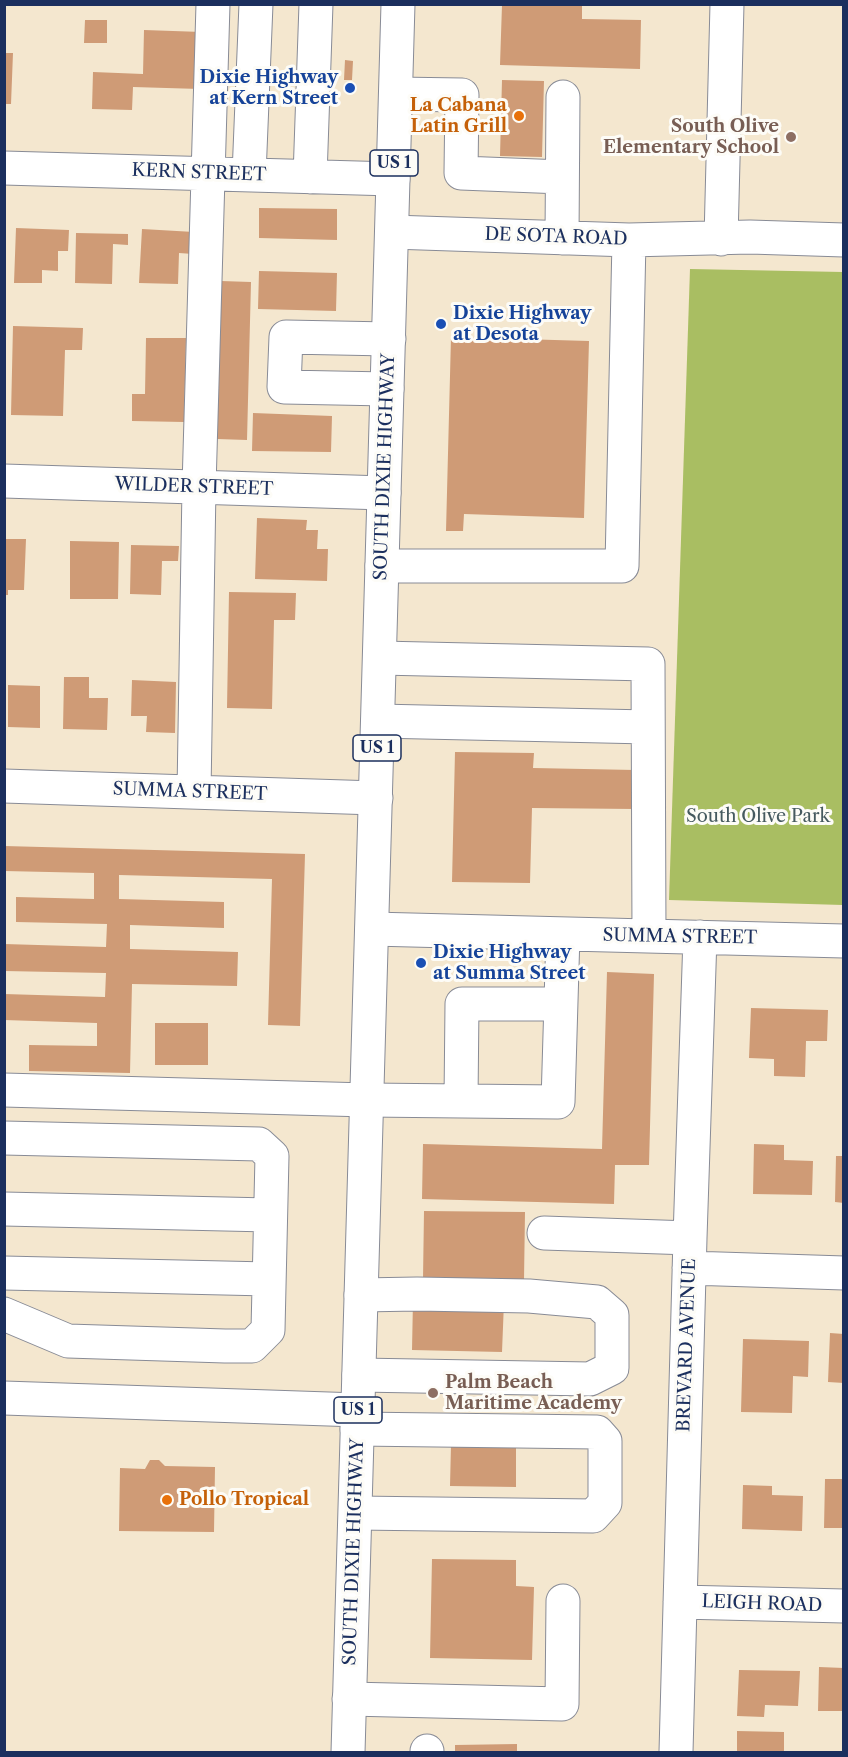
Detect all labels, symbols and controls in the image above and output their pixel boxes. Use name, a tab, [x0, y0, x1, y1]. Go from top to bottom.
place label: Dixie Highway at Kern Street	[200, 67, 338, 110]
marker: Dixie Highway at Kern Street	[343, 81, 357, 95]
place label: La Cabana Latin Grill	[410, 95, 507, 138]
marker: La Cabana Latin Grill	[512, 109, 526, 123]
place label: South Olive Elementary School	[603, 116, 779, 158]
marker: South Olive Elementary School	[784, 130, 798, 144]
road number: US 1	[370, 150, 418, 176]
street label: KERN STREET	[131, 160, 267, 186]
street label: DE SOTA ROAD	[484, 224, 628, 250]
place label: Dixie Highway at Desota	[453, 303, 591, 346]
marker: Dixie Highway at Desota	[434, 317, 448, 331]
street label: SOUTH DIXIE HIGHWAY	[370, 353, 400, 581]
street label: WILDER STREET	[114, 473, 274, 501]
road number: US 1	[353, 735, 401, 761]
street label: SUMMA STREET	[112, 779, 268, 805]
park label: South Olive Park	[686, 806, 830, 828]
street label: SUMMA STREET	[602, 925, 758, 949]
place label: Dixie Highway at Summa Street	[433, 942, 586, 984]
marker: Dixie Highway at Summa Street	[414, 956, 428, 970]
street label: BREVARD AVENUE	[673, 1258, 701, 1432]
place label: Palm Beach Maritime Academy	[445, 1372, 622, 1414]
marker: Palm Beach Maritime Academy	[426, 1386, 440, 1400]
road number: US 1	[334, 1397, 382, 1423]
street label: SOUTH DIXIE HIGHWAY	[339, 1438, 369, 1666]
place label: Pollo Tropical	[179, 1489, 309, 1511]
marker: Pollo Tropical	[160, 1493, 174, 1507]
street label: LEIGH ROAD	[701, 1591, 823, 1617]

